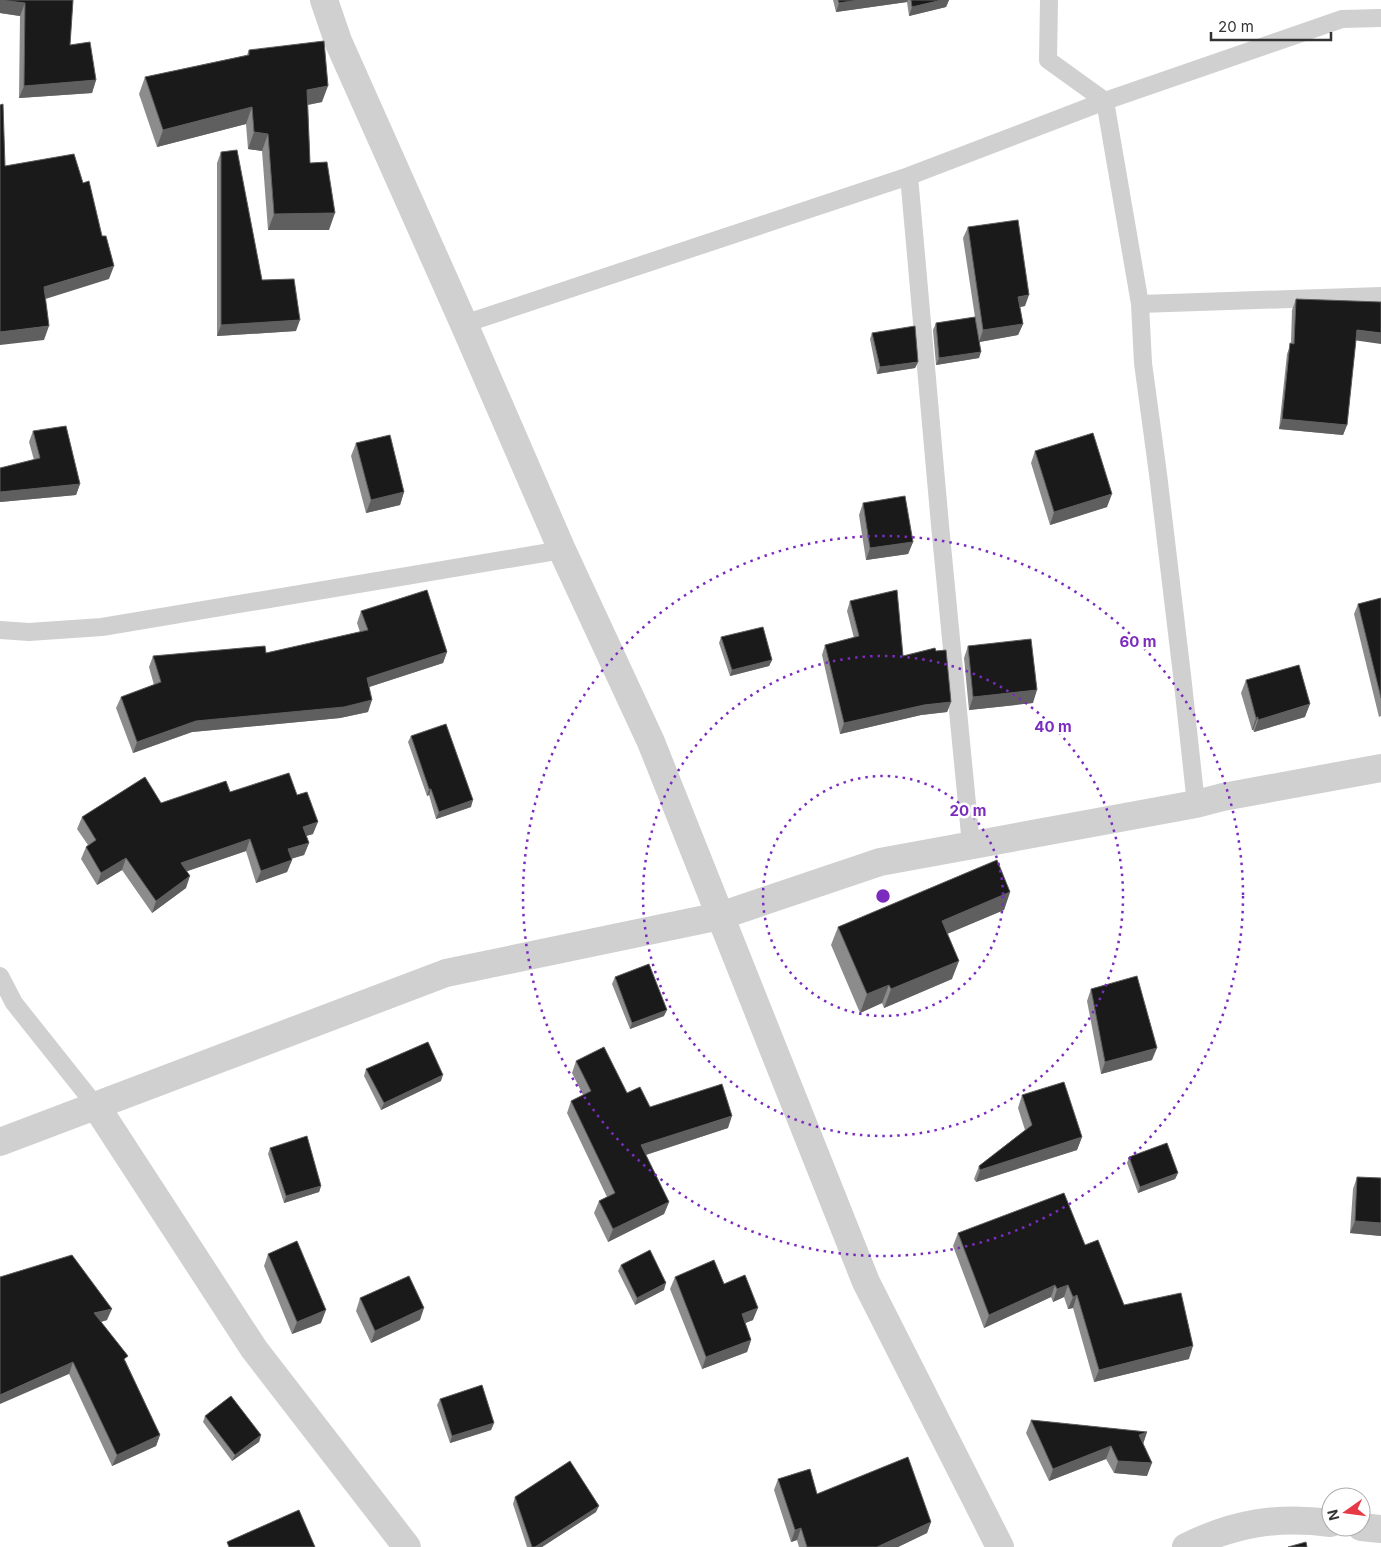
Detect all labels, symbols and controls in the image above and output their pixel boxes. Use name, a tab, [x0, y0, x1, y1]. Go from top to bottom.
scale bar	[1211, 10, 1331, 42]
text: 20 m	[1218, 17, 1254, 36]
text: 60 m	[1119, 632, 1157, 651]
text: 40 m	[1034, 717, 1072, 736]
text: 20 m	[950, 801, 986, 820]
centre of rings	[874, 887, 892, 905]
north arrow	[1321, 1487, 1371, 1537]
text: N	[1323, 1508, 1342, 1522]

